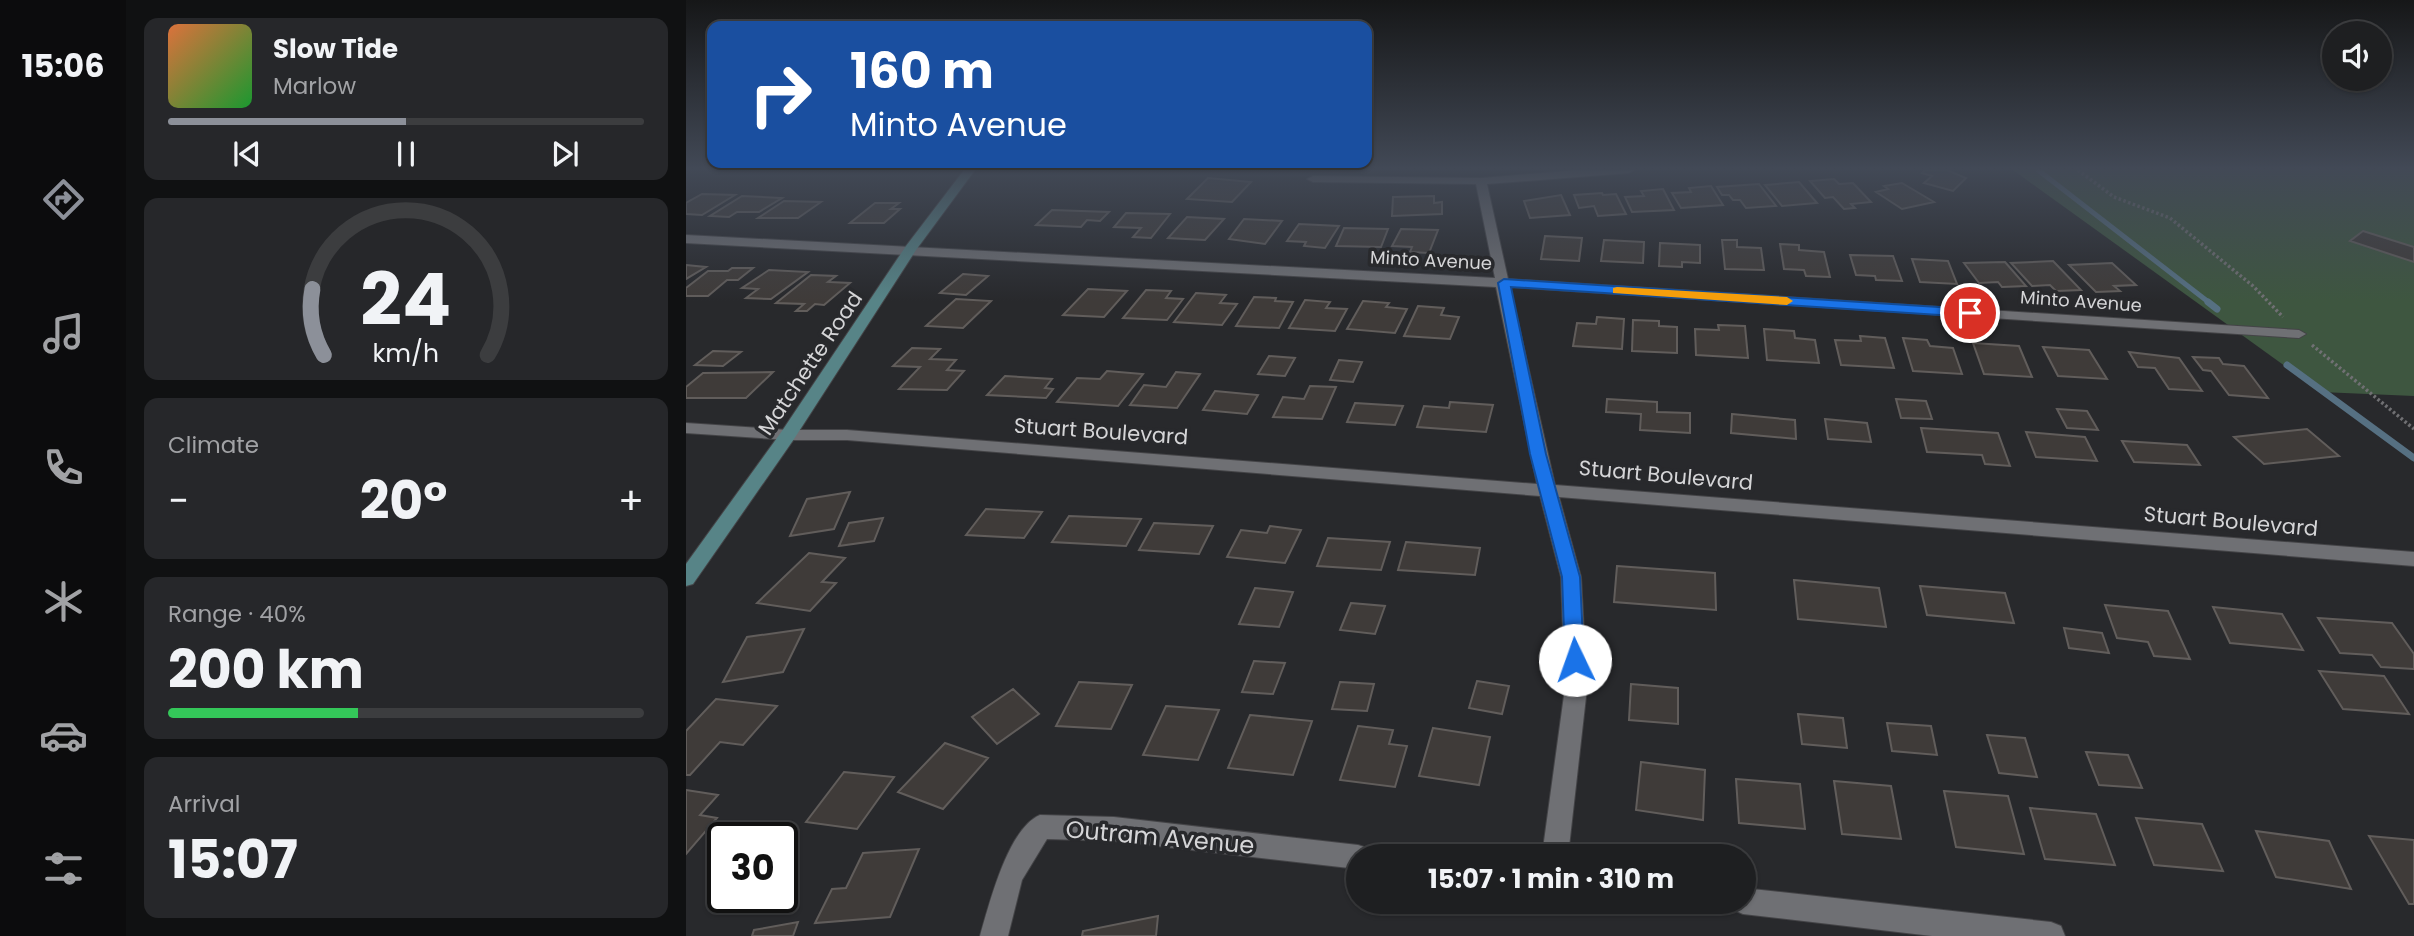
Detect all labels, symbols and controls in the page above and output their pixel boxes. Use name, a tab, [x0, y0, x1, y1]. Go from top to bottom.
map controls	[2322, 21, 2392, 91]
button: sound	[2322, 21, 2392, 91]
text: Slow Tide	[273, 31, 398, 67]
text: 160 m	[850, 37, 994, 105]
text: 15:06	[21, 43, 105, 88]
icon: right	[735, 49, 826, 140]
text: Marlow	[273, 70, 356, 102]
text: Minto Avenue	[850, 102, 1067, 147]
icon: previous	[228, 135, 266, 173]
icon: pause	[387, 135, 425, 173]
icon: next	[546, 135, 584, 173]
icon: directions	[39, 175, 88, 224]
street label: Minto Avenue	[1369, 244, 1493, 276]
text: 24	[361, 249, 451, 350]
pin	[1940, 283, 2000, 343]
street label: Minto Avenue	[2019, 284, 2143, 318]
street label: Matchette Road	[751, 285, 869, 441]
icon: arrive	[1951, 294, 1989, 332]
icon: music	[39, 309, 88, 358]
text: km/h	[373, 335, 439, 370]
street label: Stuart Boulevard	[1013, 410, 1189, 452]
text: Climate	[168, 429, 259, 461]
icon: phone	[39, 443, 88, 492]
street label: Stuart Boulevard	[1578, 453, 1754, 497]
text: 20°	[360, 464, 447, 537]
text: −	[168, 474, 189, 527]
text: +	[618, 474, 644, 527]
street label: Stuart Boulevard	[2143, 499, 2319, 543]
icon: climate	[39, 577, 88, 626]
text: Range · 40%	[168, 598, 306, 630]
position arrow	[1538, 623, 1612, 697]
text: 200 km	[168, 633, 364, 706]
icon: car	[39, 711, 88, 760]
text: Arrival	[168, 788, 240, 820]
street label: Outram Avenue	[1064, 812, 1256, 862]
speed limit sign: 30	[707, 822, 798, 913]
text: 15:07	[168, 823, 298, 896]
icon: filters	[39, 844, 88, 893]
text: 15:07 · 1 min · 310 m	[1428, 861, 1674, 897]

